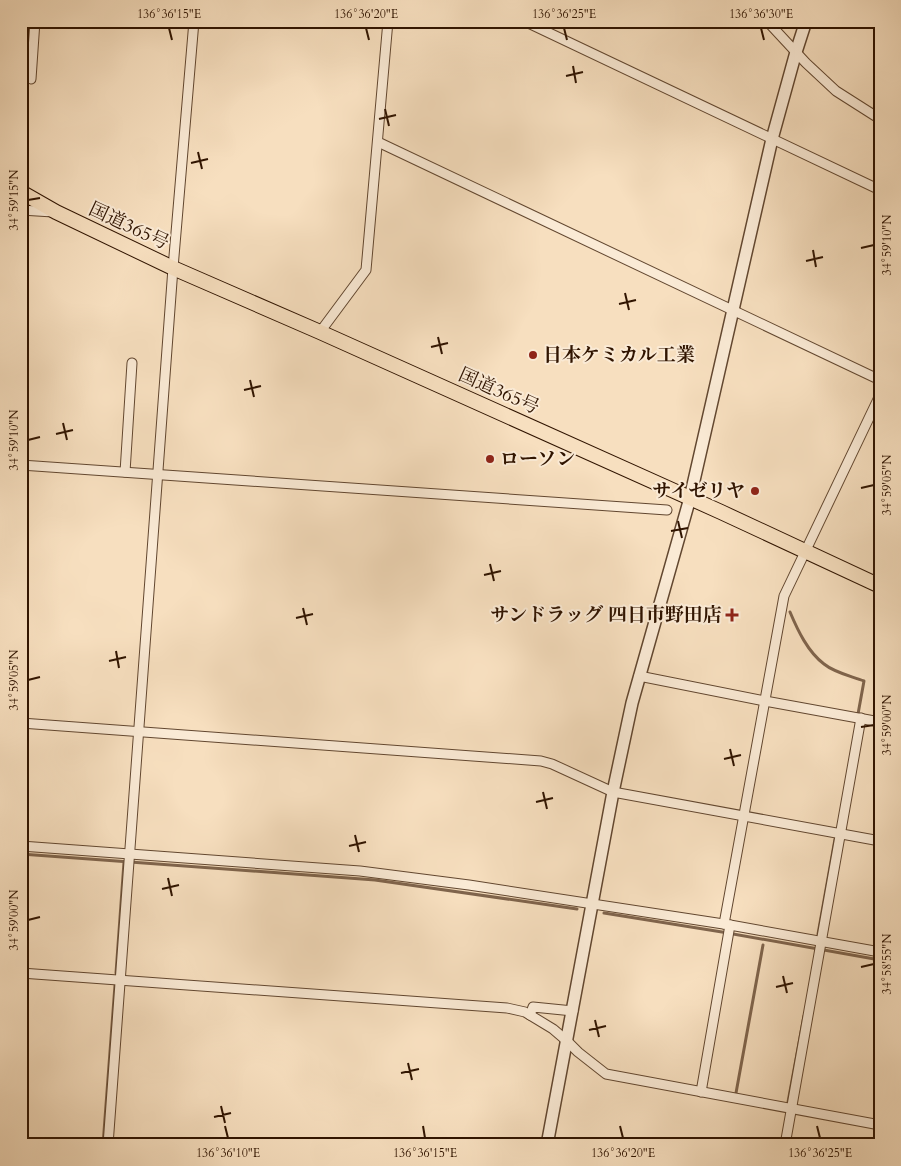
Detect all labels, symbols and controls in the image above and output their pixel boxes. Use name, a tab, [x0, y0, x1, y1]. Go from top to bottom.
text: 136°36'15"E	[137, 6, 201, 22]
text: 136°36'20"E	[334, 6, 398, 22]
text: 136°36'25"E	[532, 6, 596, 22]
text: 136°36'30"E	[729, 6, 793, 22]
text: 34°59'15"N	[6, 169, 22, 230]
street label: 国道365号	[84, 196, 174, 256]
text: 34°59'10"N	[879, 214, 895, 275]
place label: 日本ケミカル工業	[543, 342, 695, 368]
marker: 日本ケミカル工業	[527, 349, 539, 361]
street label: 国道365号	[454, 362, 544, 420]
text: 34°59'10"N	[6, 409, 22, 470]
place label: ローソン	[500, 446, 575, 472]
marker: ローソン	[484, 453, 496, 465]
text: 34°59'05"N	[879, 454, 895, 515]
place label: サイゼリヤ	[652, 478, 745, 504]
marker: サイゼリヤ	[749, 485, 761, 497]
place label: サンドラッグ 四日市野田店	[490, 602, 722, 628]
marker: サンドラッグ 四日市野田店	[726, 609, 738, 621]
text: 34°59'05"N	[6, 649, 22, 710]
text: 34°59'00"N	[879, 694, 895, 755]
text: 34°59'00"N	[6, 889, 22, 950]
text: 34°58'55"N	[879, 933, 895, 994]
text: 136°36'10"E	[196, 1145, 260, 1161]
text: 136°36'15"E	[393, 1145, 457, 1161]
text: 136°36'20"E	[591, 1145, 655, 1161]
text: 136°36'25"E	[788, 1145, 852, 1161]

